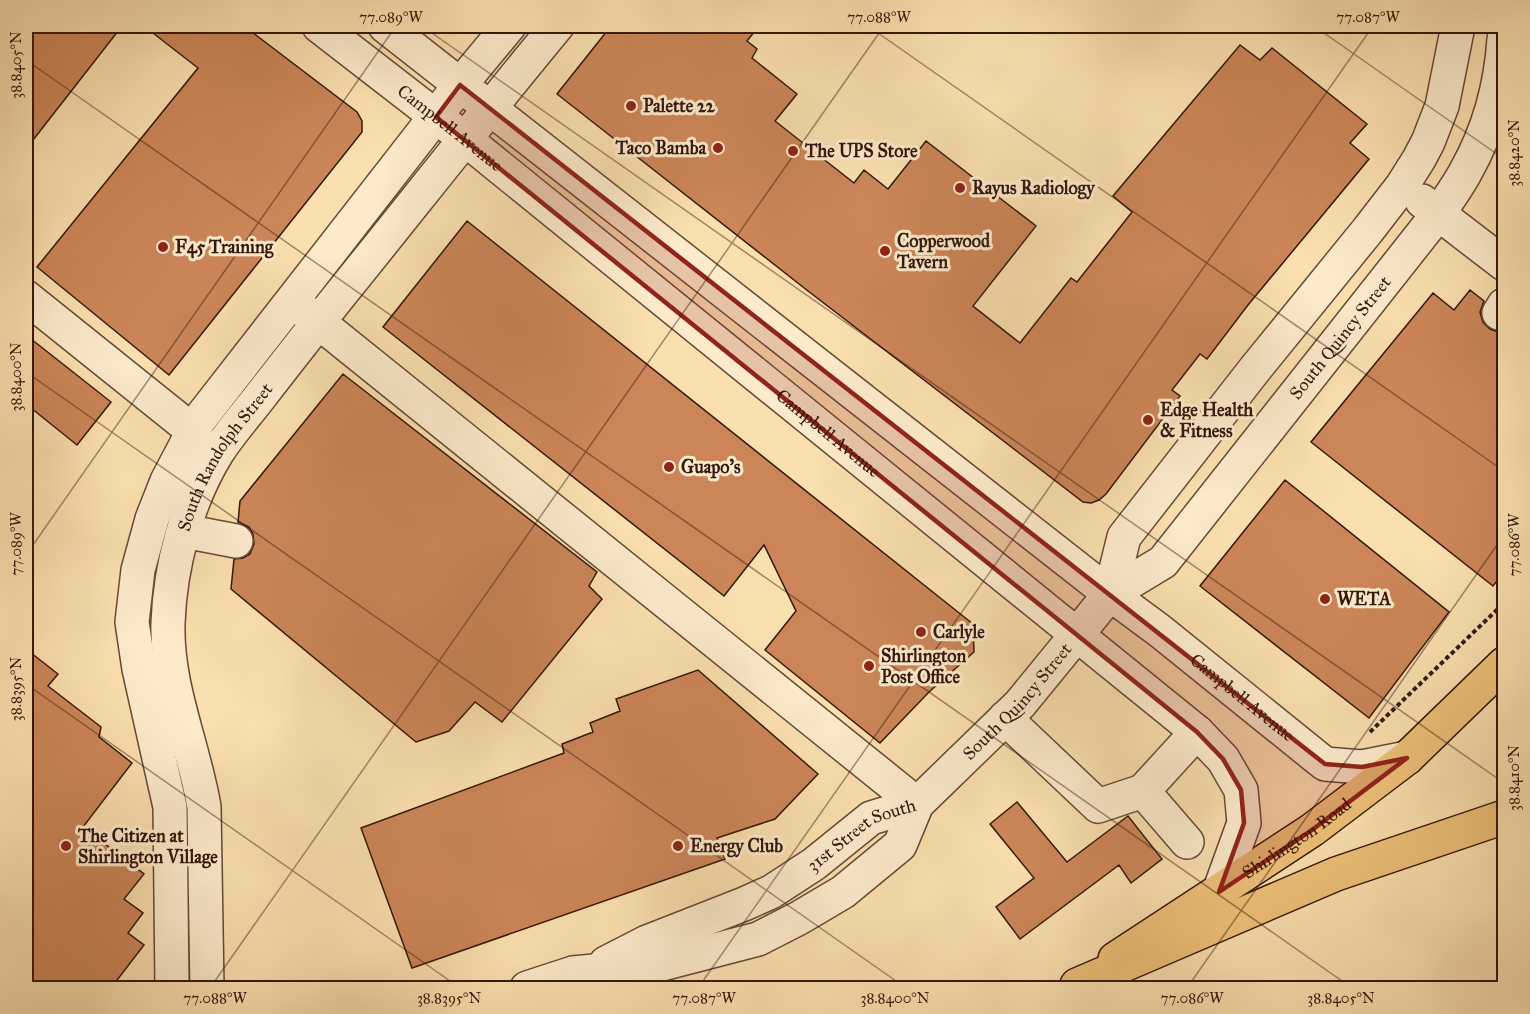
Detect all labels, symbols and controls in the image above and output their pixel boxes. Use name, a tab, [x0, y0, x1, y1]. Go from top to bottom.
text: 77.089°W	[359, 8, 423, 26]
text: 77.088°W	[847, 8, 911, 26]
text: 77.087°W	[1336, 8, 1400, 26]
text: 38.8405°N	[7, 31, 25, 99]
street label: Campbell Avenue	[393, 80, 507, 176]
place label: Palette 22	[643, 95, 716, 117]
marker: Palette 22	[624, 99, 638, 113]
text: 38.8420°N	[1505, 119, 1523, 187]
place label: Taco Bamba	[615, 137, 706, 159]
place label: The UPS Store	[804, 140, 918, 162]
marker: Taco Bamba	[711, 141, 725, 155]
marker: The UPS Store	[786, 144, 800, 158]
place label: Rayus Radiology	[972, 177, 1096, 200]
marker: Rayus Radiology	[953, 181, 967, 195]
place label: Copperwood Tavern	[896, 230, 991, 273]
place label: F45 Training	[175, 236, 274, 259]
marker: F45 Training	[156, 240, 170, 254]
marker: Copperwood Tavern	[878, 244, 892, 258]
street label: South Quincy Street	[1285, 271, 1396, 404]
text: 38.8400°N	[7, 342, 25, 412]
street label: South Randolph Street	[173, 378, 278, 534]
street label: Campbell Avenue	[771, 384, 885, 482]
place label: Edge Health & Fitness	[1160, 399, 1254, 442]
marker: Edge Health & Fitness	[1141, 413, 1155, 427]
place label: Guapo's	[681, 456, 741, 479]
marker: Guapo's	[662, 460, 676, 474]
text: 77.089°W	[7, 512, 25, 576]
text: 77.086°W	[1505, 513, 1523, 577]
place label: WETA	[1337, 588, 1392, 610]
marker: WETA	[1318, 592, 1332, 606]
place label: Carlyle	[933, 621, 985, 644]
marker: Carlyle	[914, 625, 928, 639]
street label: South Quincy Street	[958, 638, 1077, 765]
place label: Shirlington Post Office	[881, 645, 966, 688]
street label: Campbell Avenue	[1186, 649, 1299, 746]
text: 38.8395°N	[7, 657, 25, 721]
marker: Shirlington Post Office	[862, 659, 876, 673]
text: 38.8410°N	[1505, 745, 1523, 811]
street label: Shirlington Road	[1238, 793, 1356, 884]
street label: 31st Street South	[803, 794, 919, 876]
place label: The Citizen at Shirlington Village	[77, 825, 218, 869]
place label: Energy Club	[690, 835, 783, 858]
marker: The Citizen at Shirlington Village	[59, 839, 73, 853]
marker: Energy Club	[671, 839, 685, 853]
text: 77.088°W	[183, 989, 247, 1007]
text: 38.8395°N	[417, 989, 481, 1007]
text: 77.087°W	[672, 989, 736, 1007]
text: 38.8400°N	[860, 989, 930, 1007]
text: 77.086°W	[1160, 989, 1224, 1007]
text: 38.8405°N	[1307, 989, 1375, 1007]

